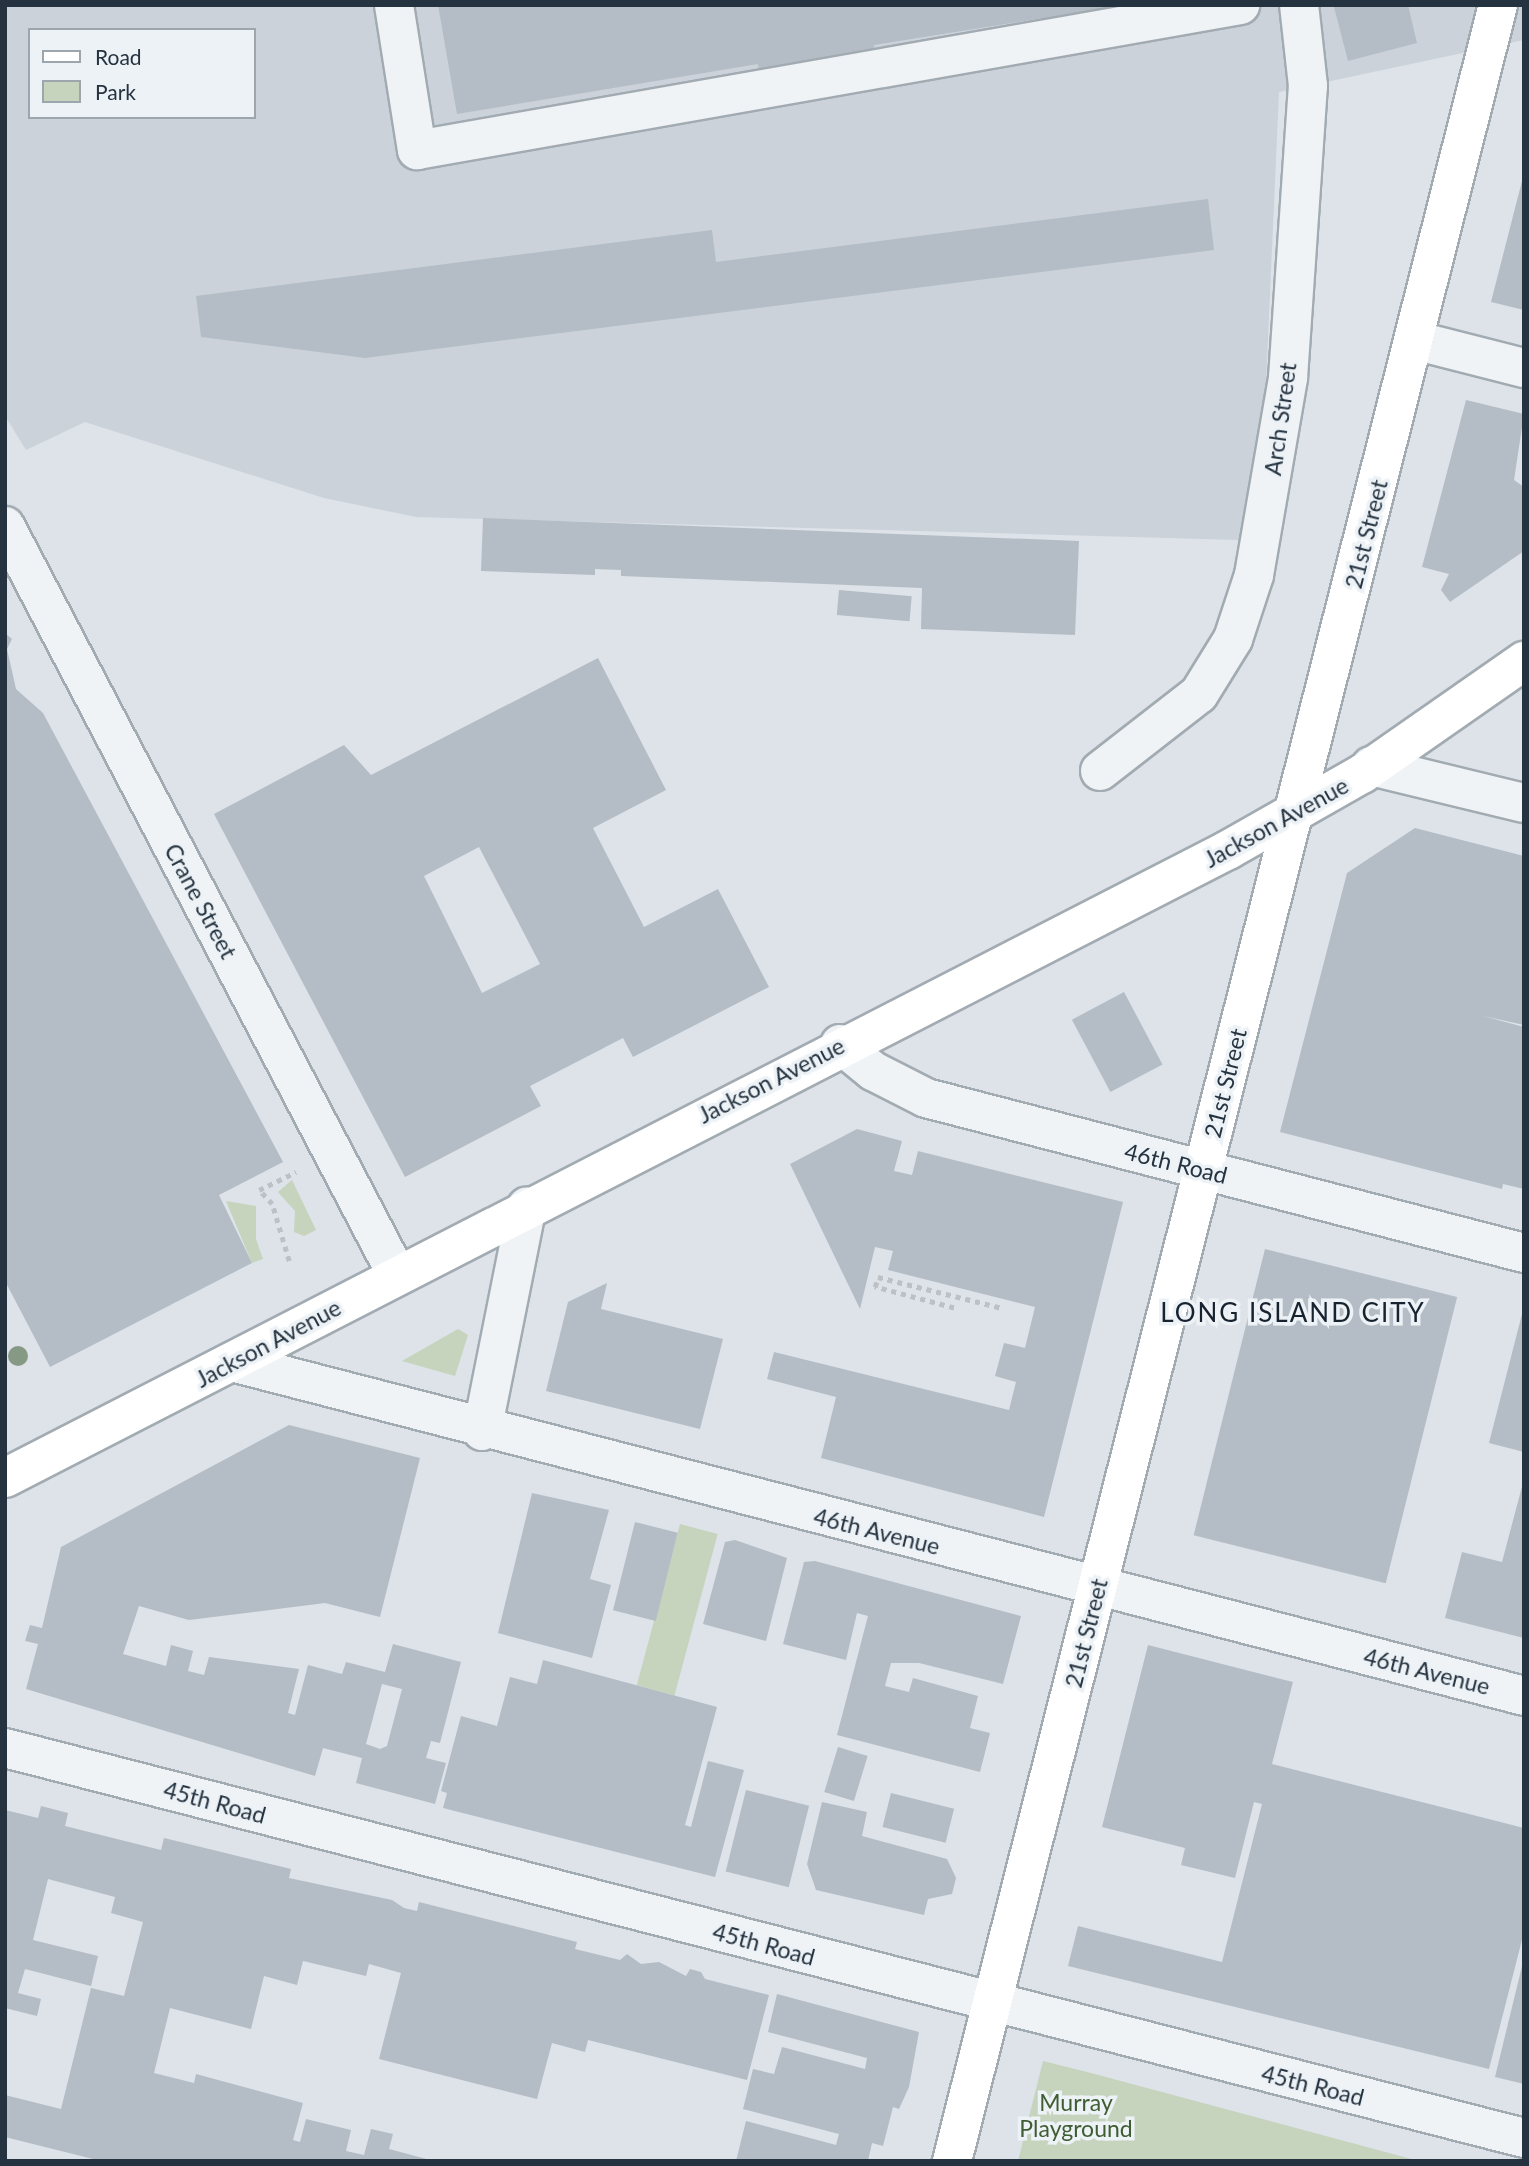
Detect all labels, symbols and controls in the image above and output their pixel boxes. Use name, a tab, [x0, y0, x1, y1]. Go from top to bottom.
legend	[28, 28, 256, 119]
text: Road	[95, 44, 142, 69]
text: Park	[95, 79, 136, 104]
street label: Arch Street	[1258, 361, 1302, 477]
street label: 21st Street	[1339, 477, 1393, 591]
street label: Jackson Avenue	[1199, 771, 1353, 873]
street label: Crane Street	[159, 839, 243, 963]
street label: 21st Street	[1198, 1026, 1252, 1140]
street label: Jackson Avenue	[693, 1031, 849, 1129]
street label: 46th Road	[1122, 1137, 1230, 1189]
street label: Jackson Avenue	[190, 1293, 346, 1393]
district label: LONG ISLAND CITY	[1162, 1297, 1424, 1329]
street label: 46th Avenue	[811, 1502, 943, 1560]
street label: 21st Street	[1059, 1576, 1113, 1690]
street label: 46th Avenue	[1361, 1642, 1493, 1700]
street label: 45th Road	[161, 1775, 269, 1829]
street label: 45th Road	[710, 1917, 818, 1971]
street label: 45th Road	[1259, 2059, 1367, 2111]
park label: Murray Playground	[1019, 2088, 1133, 2142]

